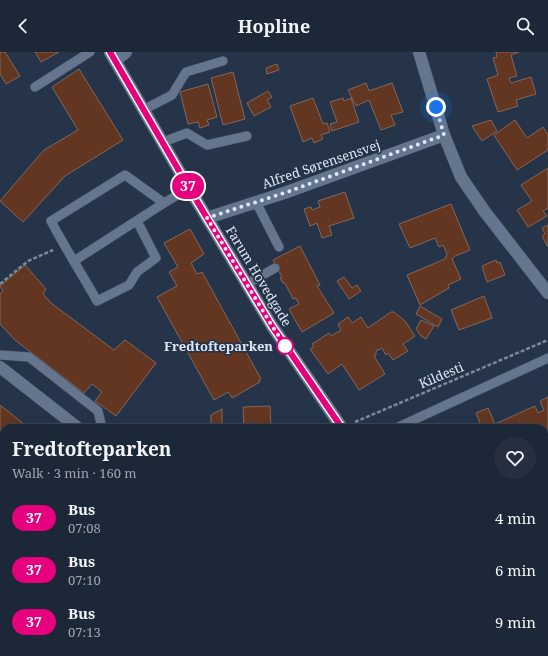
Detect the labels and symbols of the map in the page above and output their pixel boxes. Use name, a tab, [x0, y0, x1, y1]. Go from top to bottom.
your location	[426, 97, 446, 117]
street label: Alfred Sørensensvej	[259, 135, 383, 193]
line badge: 37	[170, 173, 206, 199]
street label: Farum Hovedgade	[222, 222, 296, 330]
place label: Fredtofteparken	[164, 337, 273, 355]
marker: Fredtofteparken	[276, 337, 294, 355]
street label: Kildesti	[416, 358, 466, 392]

